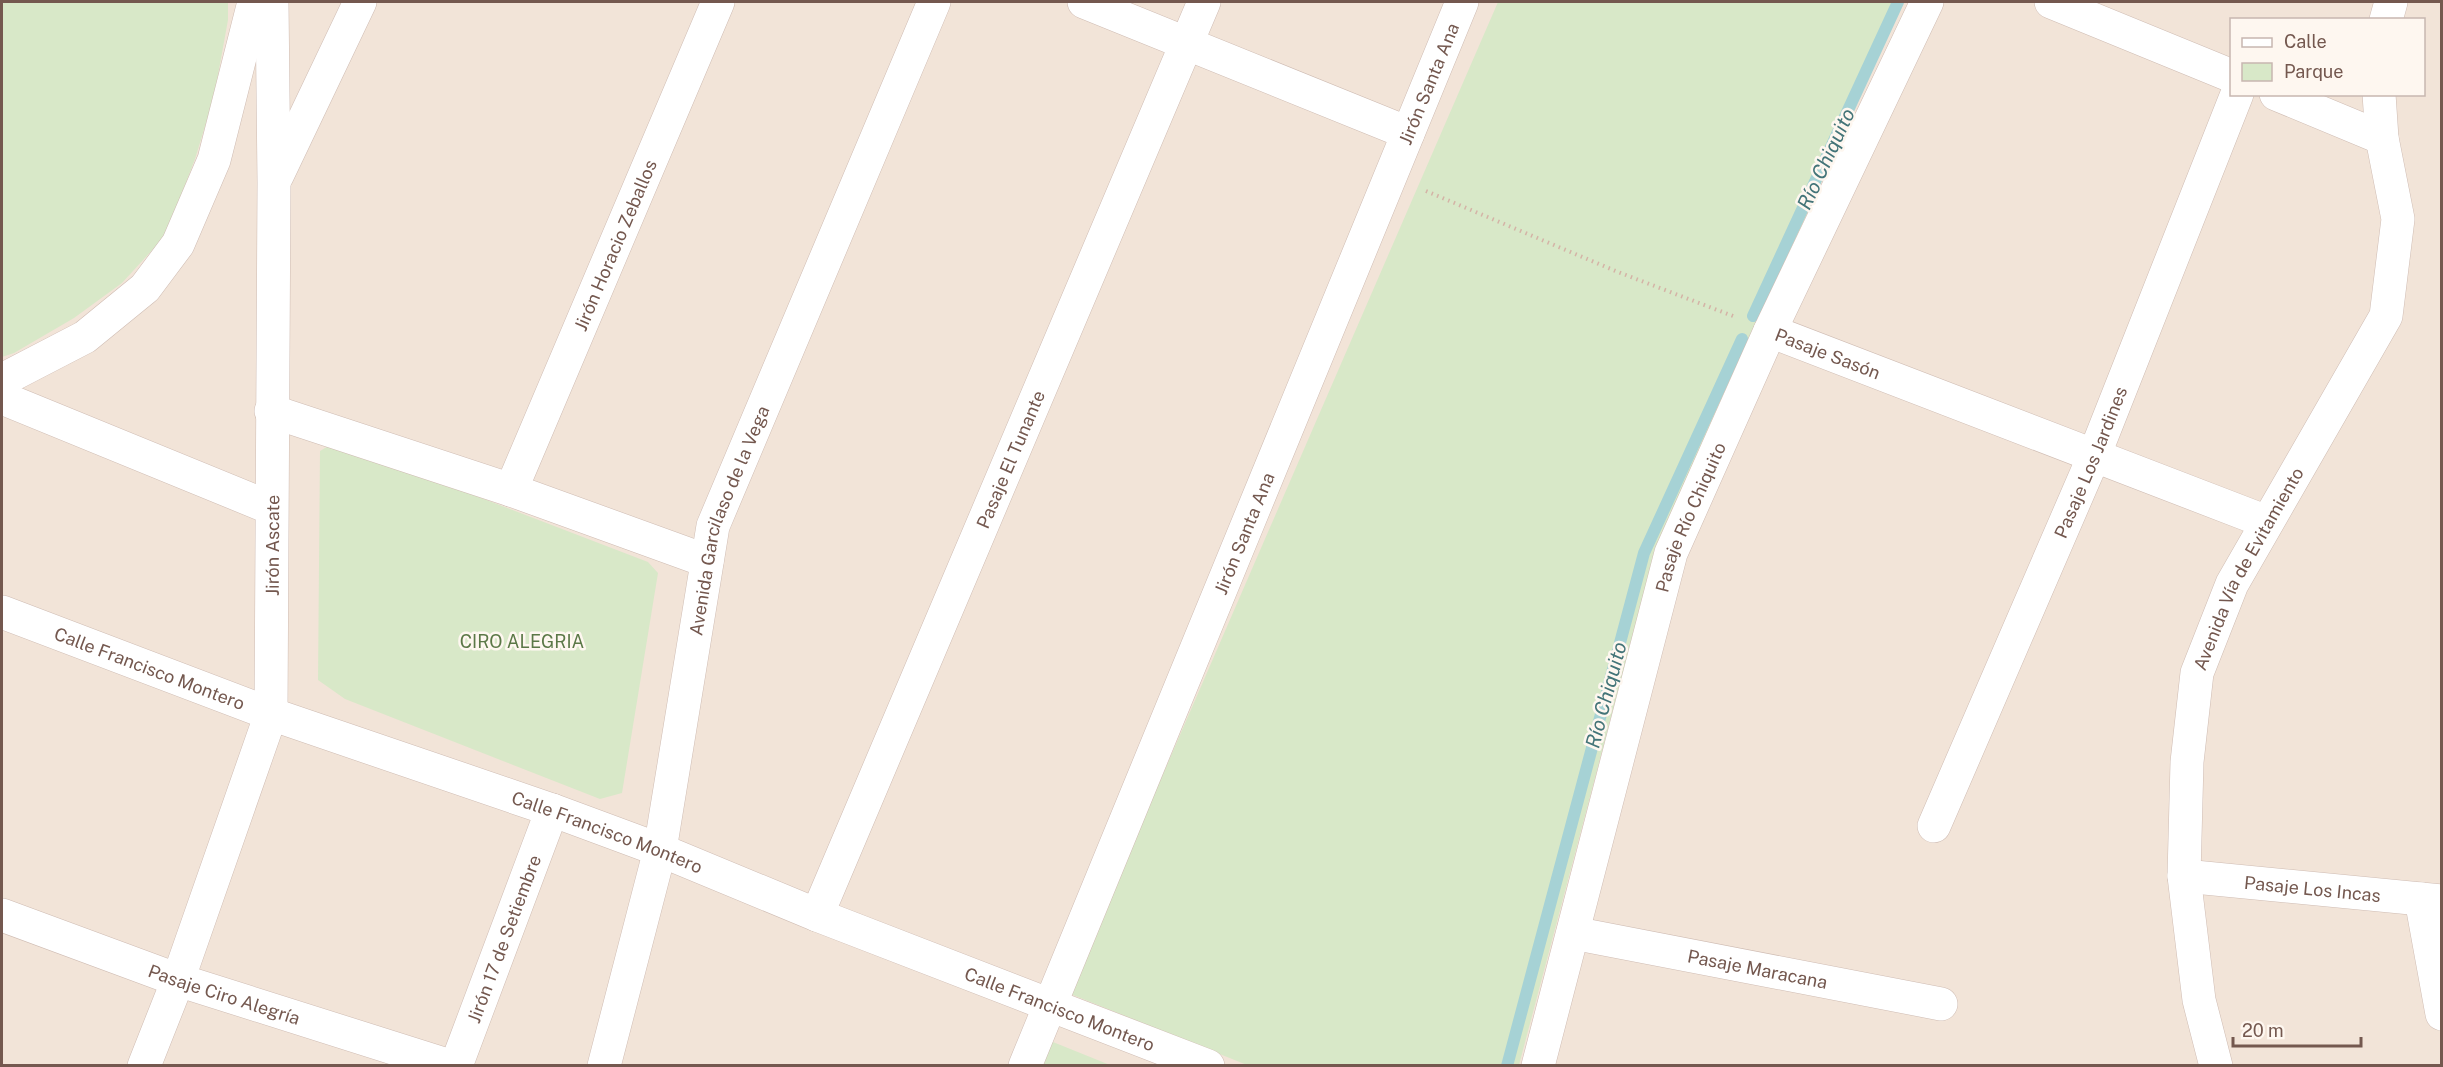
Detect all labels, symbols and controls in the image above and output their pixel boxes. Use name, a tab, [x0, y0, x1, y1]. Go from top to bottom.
legend	[2230, 18, 2425, 96]
street label: Jirón Santa Ana	[1394, 20, 1463, 148]
text: Calle	[2284, 31, 2327, 52]
text: Parque	[2284, 61, 2344, 82]
water label: Río Chiquito	[1792, 104, 1860, 213]
street label: Jirón Horacio Zeballos	[569, 156, 660, 334]
street label: Pasaje Sasón	[1772, 324, 1883, 383]
street label: Pasaje Los Jardines	[2049, 383, 2131, 541]
street label: Pasaje El Tunante	[972, 387, 1049, 531]
street label: Avenida Garcilaso de la Vega	[685, 402, 773, 637]
street label: Pasaje Río Chiquito	[1651, 439, 1730, 594]
street label: Avenida Vía de Evitamiento	[2189, 463, 2307, 673]
street label: Jirón Santa Ana	[1209, 469, 1278, 597]
street label: Jirón Ascate	[261, 495, 283, 596]
street label: Calle Francisco Montero	[51, 622, 248, 714]
park label: CIRO ALEGRIA	[460, 631, 585, 652]
water label: Río Chiquito	[1580, 639, 1632, 751]
street label: Calle Francisco Montero	[509, 787, 706, 877]
street label: Jirón 17 de Setiembre	[463, 852, 545, 1026]
street label: Pasaje Los Incas	[2243, 871, 2382, 906]
street label: Pasaje Maracana	[1686, 945, 1829, 992]
street label: Pasaje Ciro Alegría	[145, 959, 303, 1028]
street label: Calle Francisco Montero	[962, 963, 1158, 1055]
scale bar	[2233, 1010, 2360, 1048]
text: 20 m	[2242, 1020, 2284, 1041]

